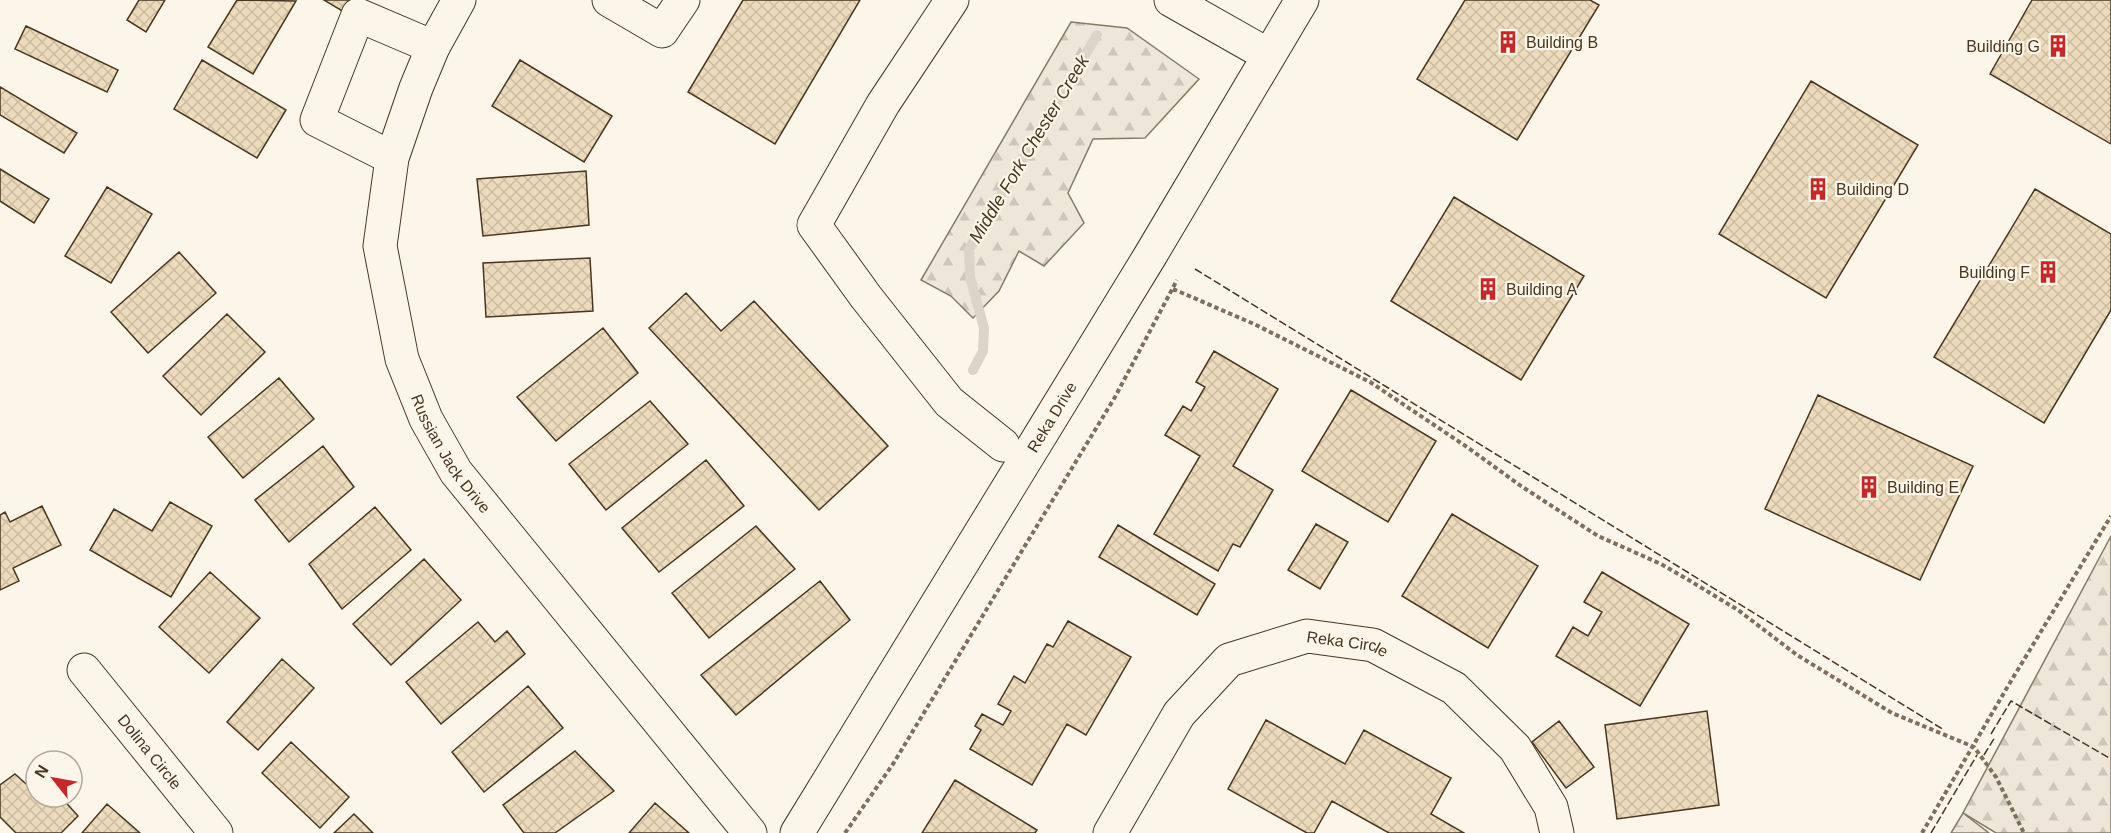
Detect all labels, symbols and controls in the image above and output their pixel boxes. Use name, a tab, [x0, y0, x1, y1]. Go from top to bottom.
building icon: Building B	[1495, 29, 1521, 55]
building icon: Building G	[2045, 33, 2071, 59]
place label: Building B	[1526, 34, 1598, 51]
place label: Building G	[1966, 38, 2040, 55]
water label: Middle Fork Chester Creek	[965, 51, 1093, 246]
building icon: Building D	[1805, 176, 1831, 202]
place label: Building D	[1836, 181, 1909, 198]
building icon: Building F	[2035, 259, 2061, 285]
place label: Building F	[1959, 264, 2030, 281]
building icon: Building A	[1475, 276, 1501, 302]
place label: Building A	[1506, 281, 1577, 298]
street label: Reka Drive	[1024, 378, 1080, 455]
street label: Russian Jack Drive	[408, 392, 494, 516]
building icon: Building E	[1856, 474, 1882, 500]
place label: Building E	[1887, 479, 1959, 496]
street label: Reka Circle	[1306, 628, 1391, 660]
street label: Dolina Circle	[115, 711, 185, 792]
north arrow	[24, 749, 84, 809]
text: N	[31, 762, 52, 781]

